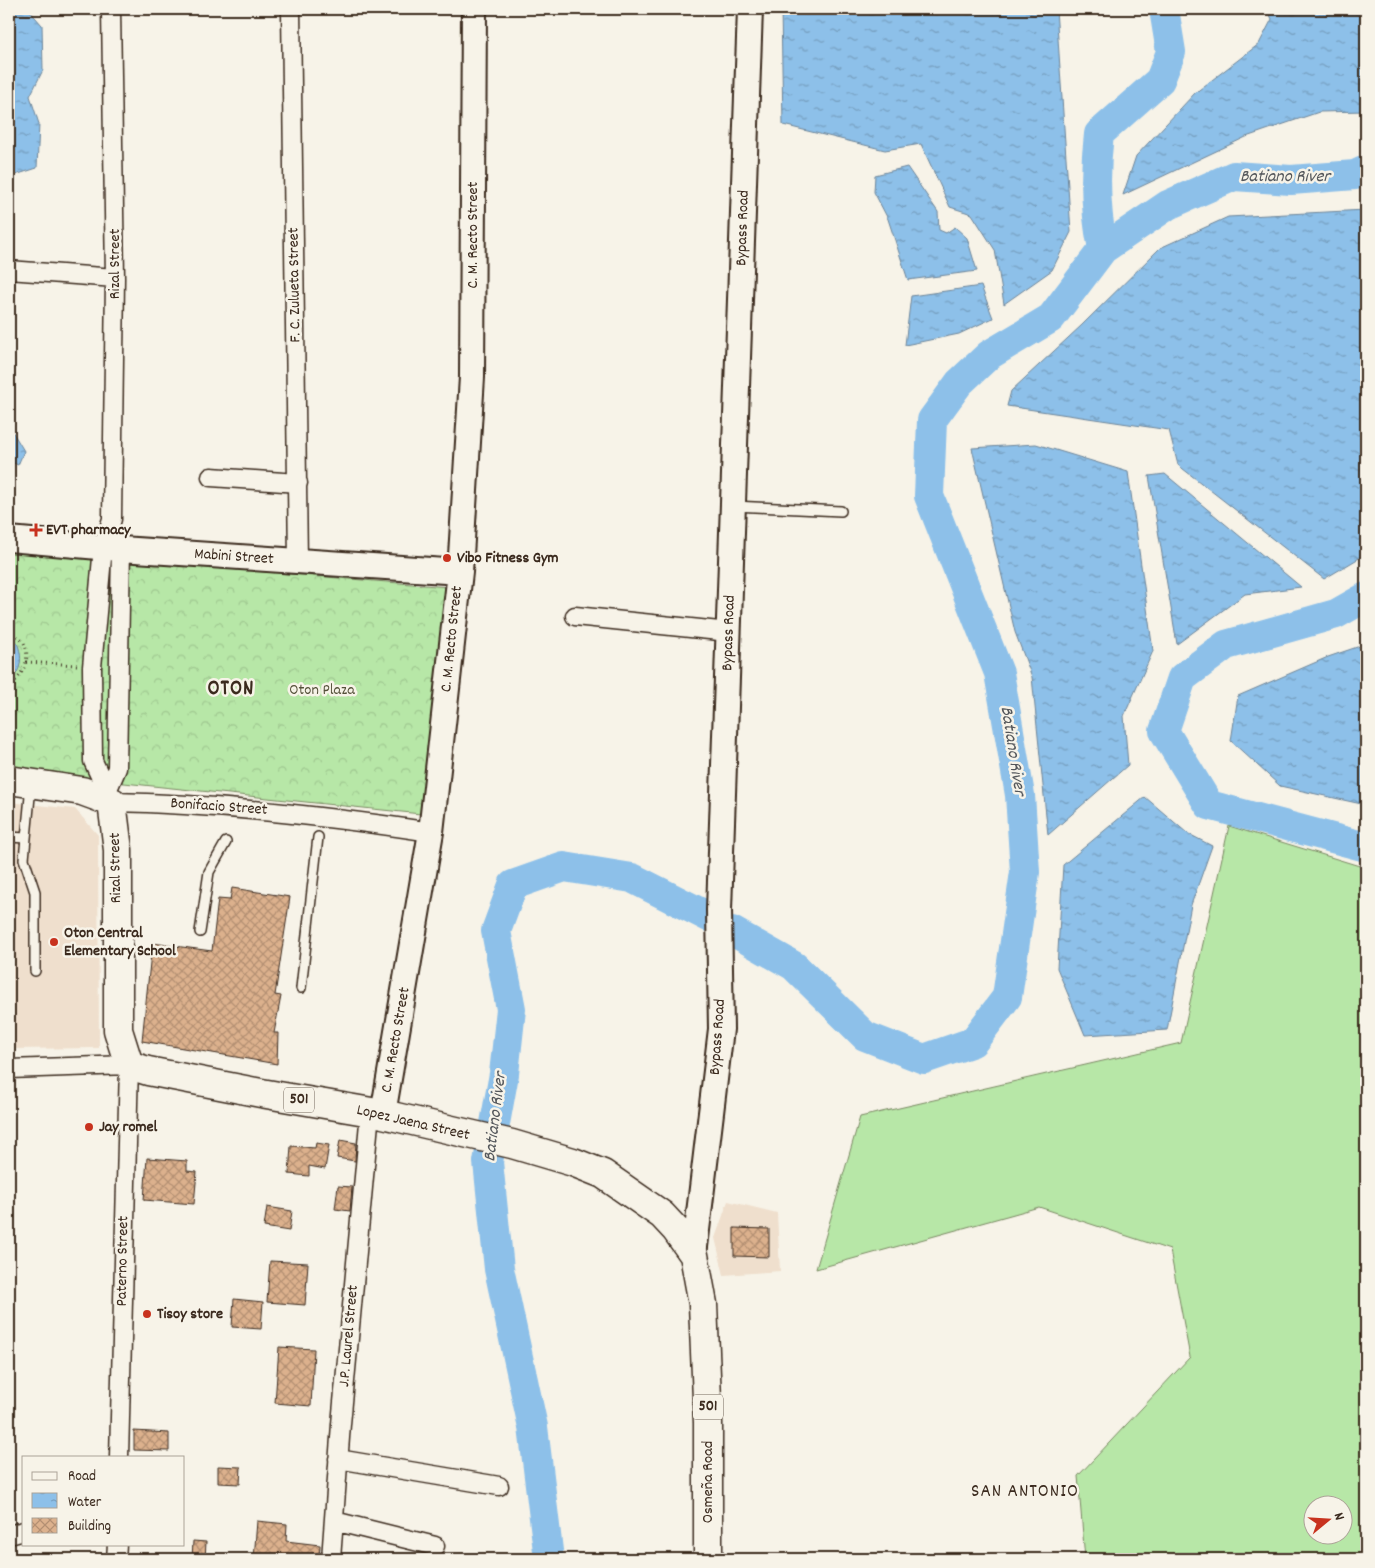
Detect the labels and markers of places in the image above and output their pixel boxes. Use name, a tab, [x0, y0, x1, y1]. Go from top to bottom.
place label: EVT pharmacy	[46, 519, 132, 542]
marker: EVT pharmacy	[30, 524, 42, 536]
place label: Vibo Fitness Gym	[457, 547, 558, 570]
marker: Vibo Fitness Gym	[441, 552, 453, 564]
place label: Oton Central Elementary School	[64, 922, 176, 963]
marker: Oton Central Elementary School	[48, 936, 60, 948]
place label: Jay romel	[99, 1116, 158, 1139]
marker: Jay romel	[83, 1121, 95, 1133]
place label: Tisoy store	[157, 1303, 223, 1326]
marker: Tisoy store	[141, 1308, 153, 1320]

